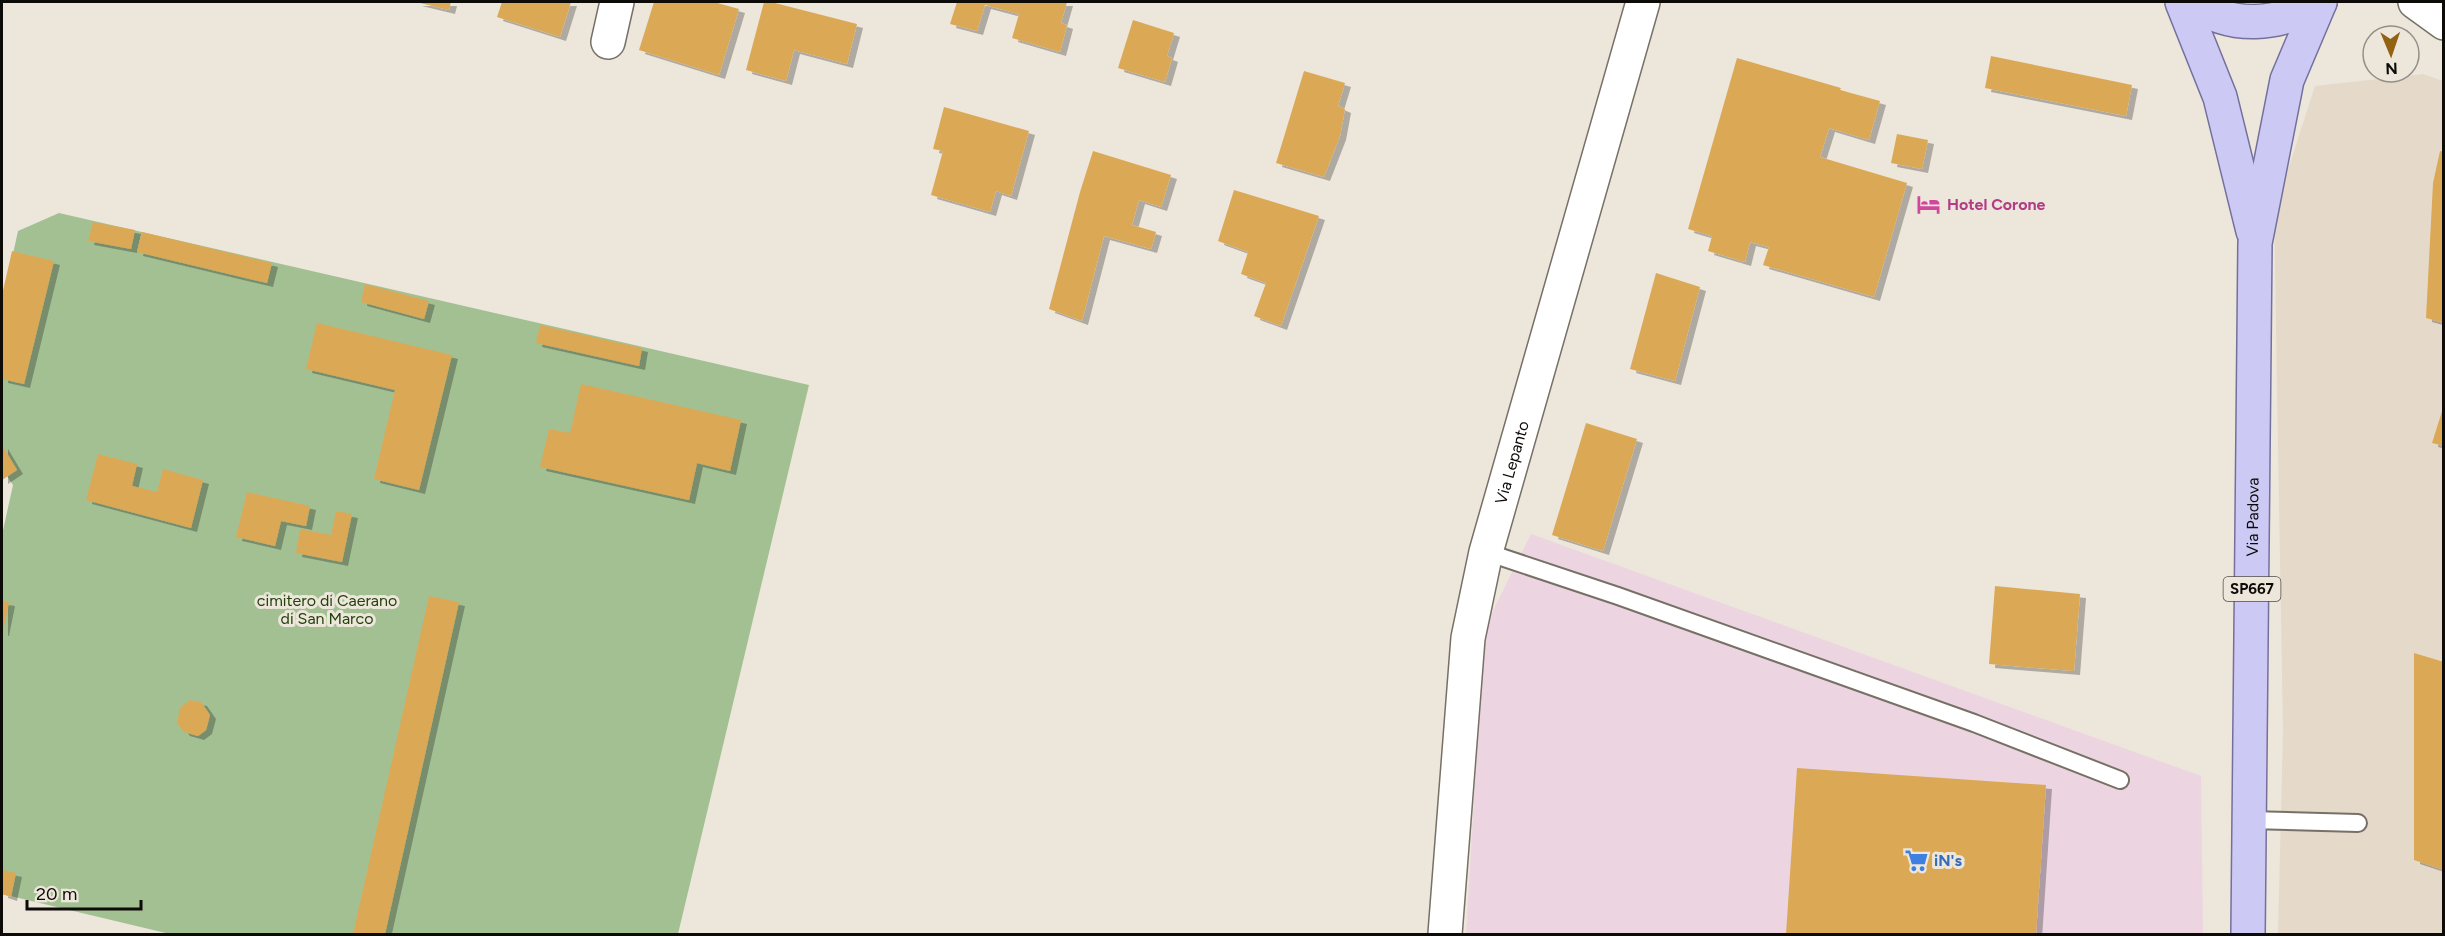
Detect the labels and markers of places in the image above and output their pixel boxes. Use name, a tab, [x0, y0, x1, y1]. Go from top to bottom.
hotel icon: Hotel Corone	[1916, 191, 1942, 217]
place label: Hotel Corone	[1947, 195, 2046, 214]
supermarket icon: iN's	[1903, 847, 1929, 873]
place label: iN's	[1934, 851, 1962, 870]

